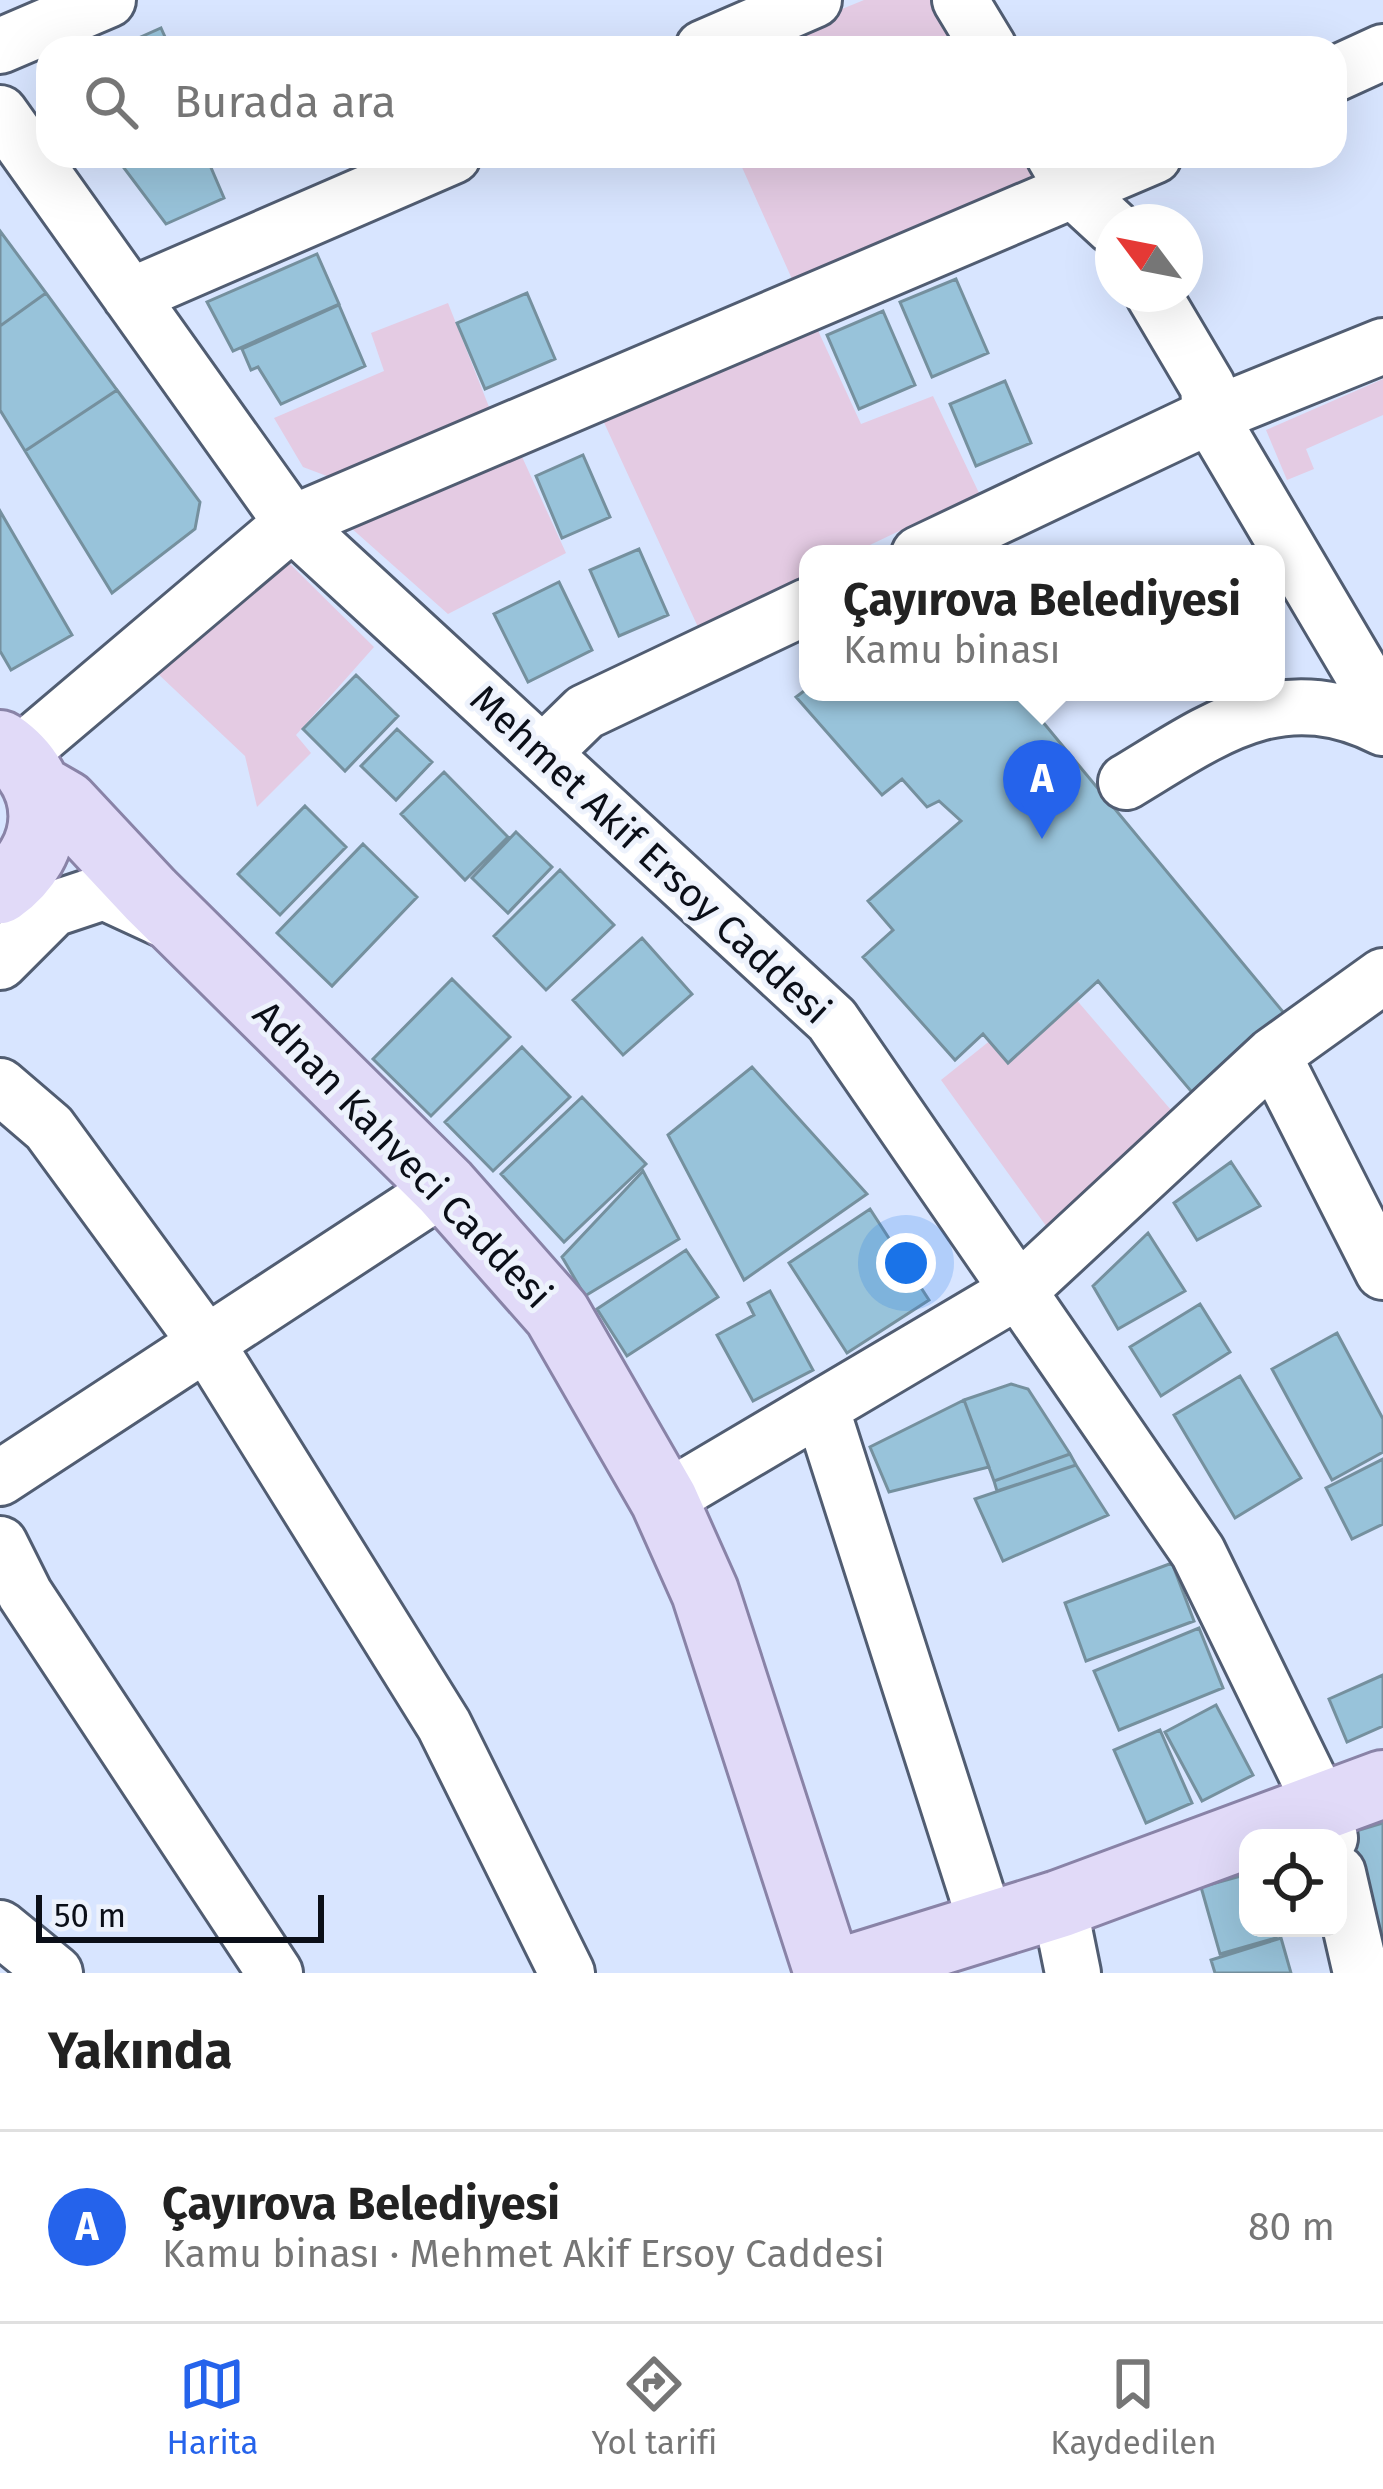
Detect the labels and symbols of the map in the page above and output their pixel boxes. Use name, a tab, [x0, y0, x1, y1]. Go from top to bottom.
north arrow	[1095, 204, 1203, 312]
street label: Mehmet Akif Ersoy Caddesi	[461, 676, 840, 1034]
pin: A	[1003, 740, 1081, 839]
street label: Adnan Kahveci Caddesi	[244, 991, 561, 1318]
your location	[876, 1233, 936, 1293]
scale bar	[36, 1889, 324, 1942]

